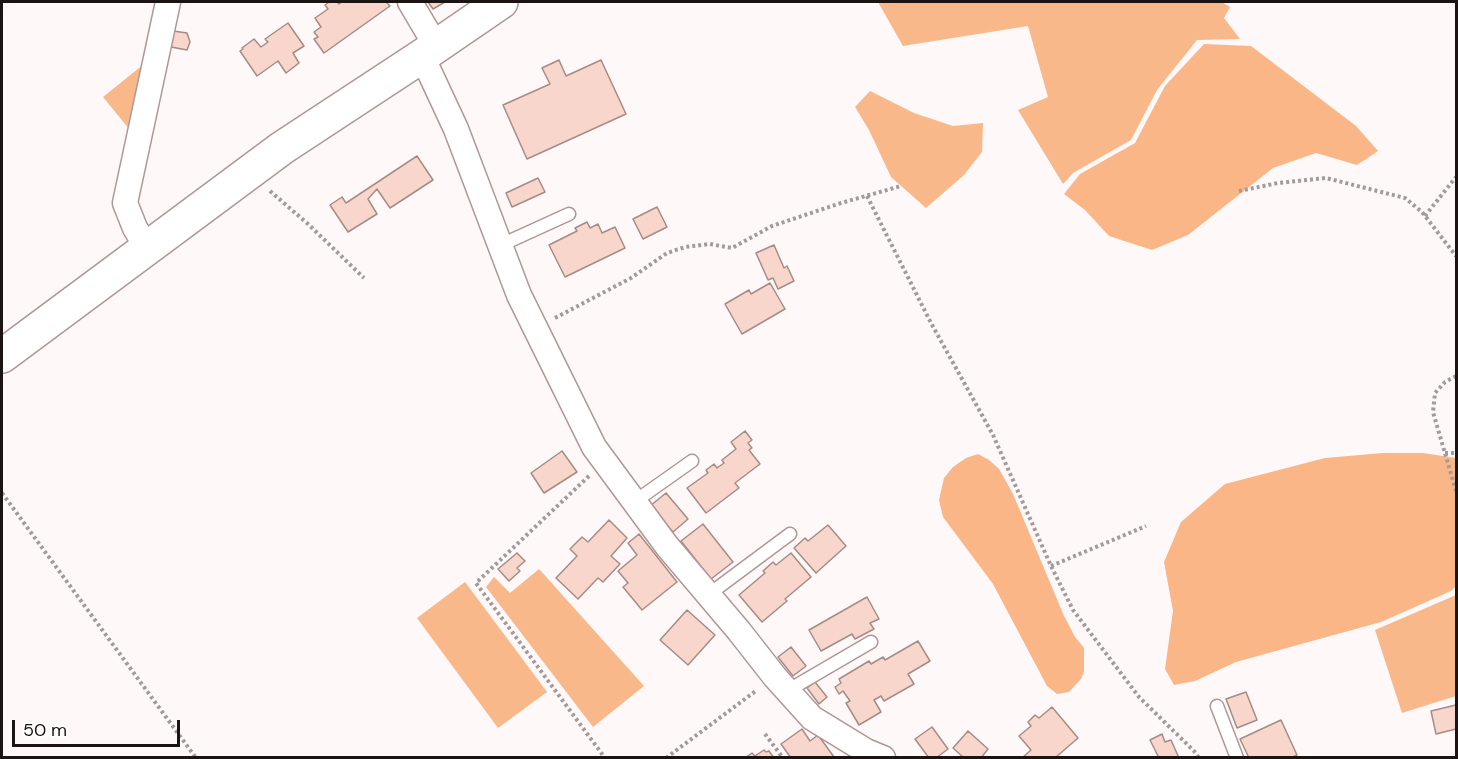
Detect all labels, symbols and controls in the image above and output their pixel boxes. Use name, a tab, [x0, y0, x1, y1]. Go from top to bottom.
scale bar	[15, 708, 183, 746]
text: 50 m	[23, 718, 67, 742]

